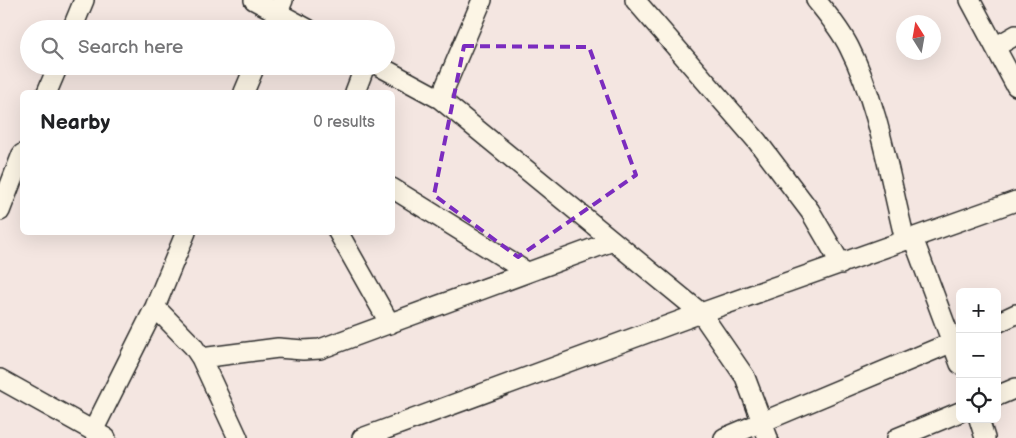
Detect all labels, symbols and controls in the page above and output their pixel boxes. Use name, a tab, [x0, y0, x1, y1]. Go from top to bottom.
north arrow	[896, 15, 941, 60]
search box	[20, 20, 395, 75]
icon: search	[38, 34, 66, 62]
text: Search here	[78, 36, 183, 59]
text: Nearby	[40, 110, 110, 135]
text: 0 results	[313, 113, 375, 132]
map controls	[956, 288, 1001, 423]
button: +	[956, 288, 1001, 333]
button: −	[956, 333, 1001, 378]
button: locate	[956, 378, 1001, 423]

